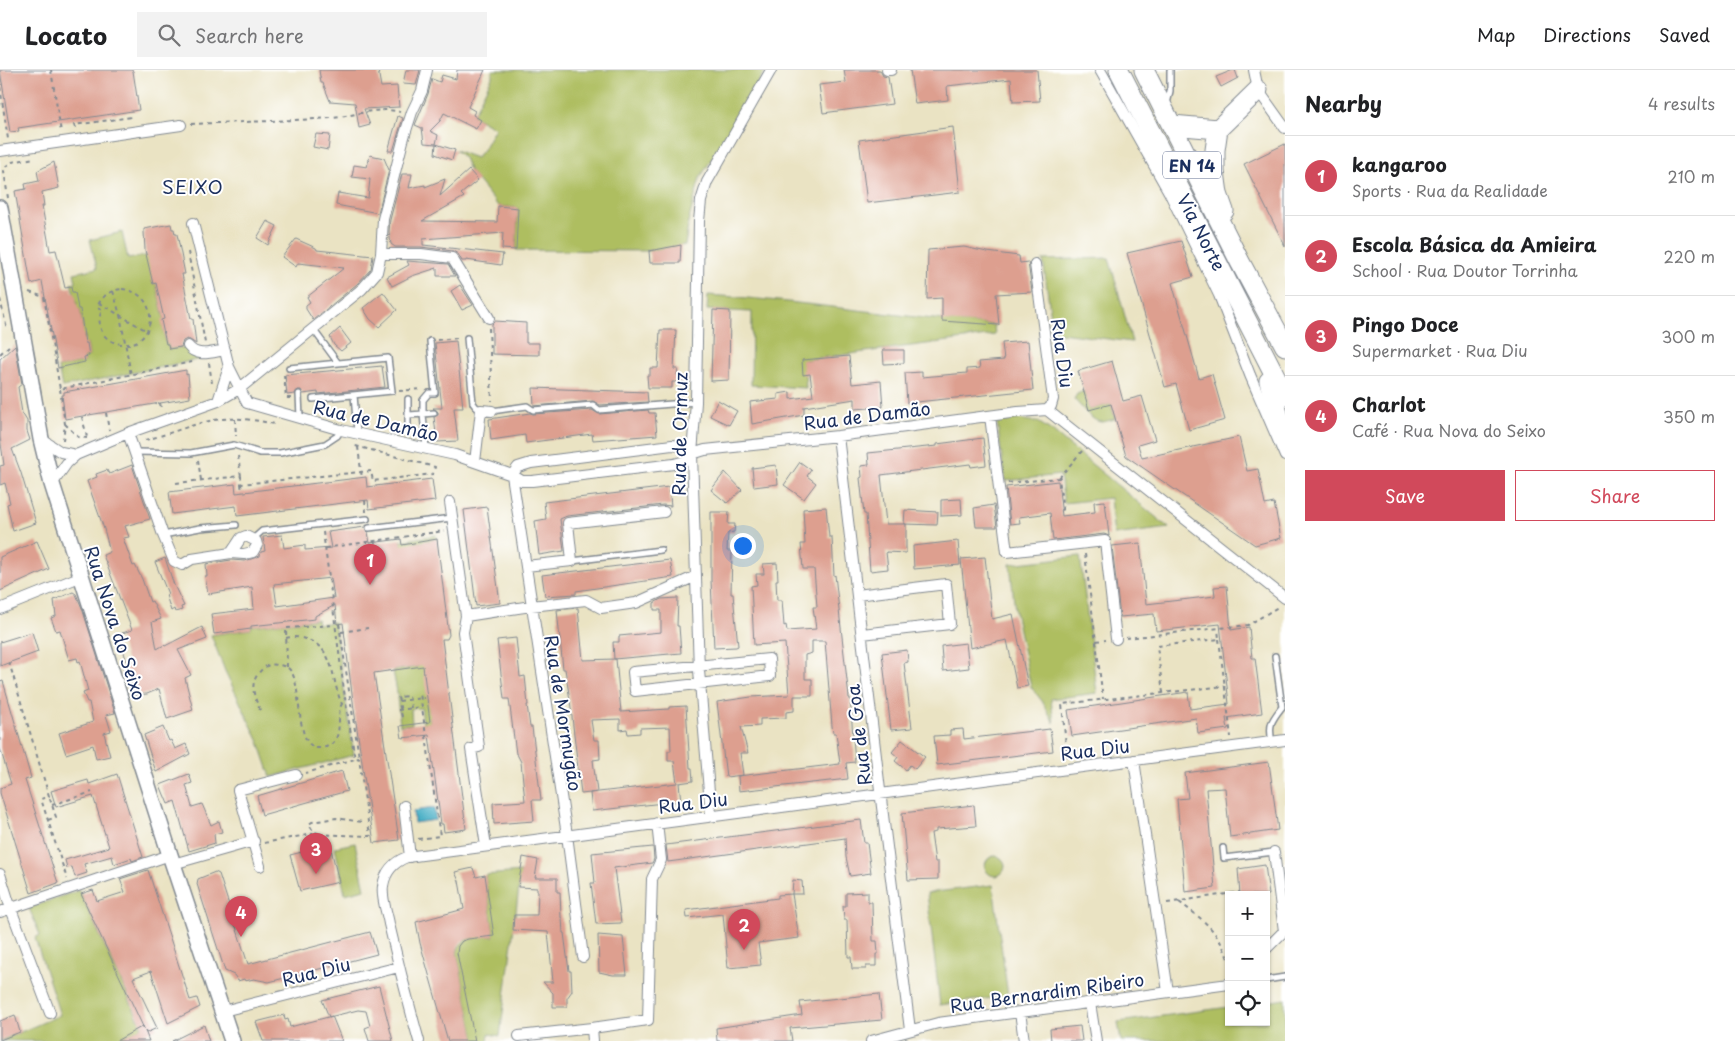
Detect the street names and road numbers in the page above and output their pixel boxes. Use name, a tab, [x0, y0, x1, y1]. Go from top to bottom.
road number: EN 14	[1163, 152, 1221, 178]
street label: Via Norte	[1171, 189, 1233, 275]
street label: Rua Diu	[1045, 317, 1081, 389]
street label: Rua de Ormuz	[664, 371, 694, 496]
street label: Rua de Damão	[311, 392, 441, 448]
street label: Rua de Damão	[802, 394, 932, 436]
street label: Rua Nova do Seixo	[78, 542, 154, 704]
street label: Rua de Mormugão	[538, 633, 590, 793]
street label: Rua de Goa	[838, 683, 878, 787]
street label: Rua Diu	[1059, 731, 1131, 767]
street label: Rua Diu	[657, 784, 729, 820]
street label: Rua Diu	[279, 949, 353, 993]
street label: Rua Bernardim Ribeiro	[948, 965, 1146, 1019]

